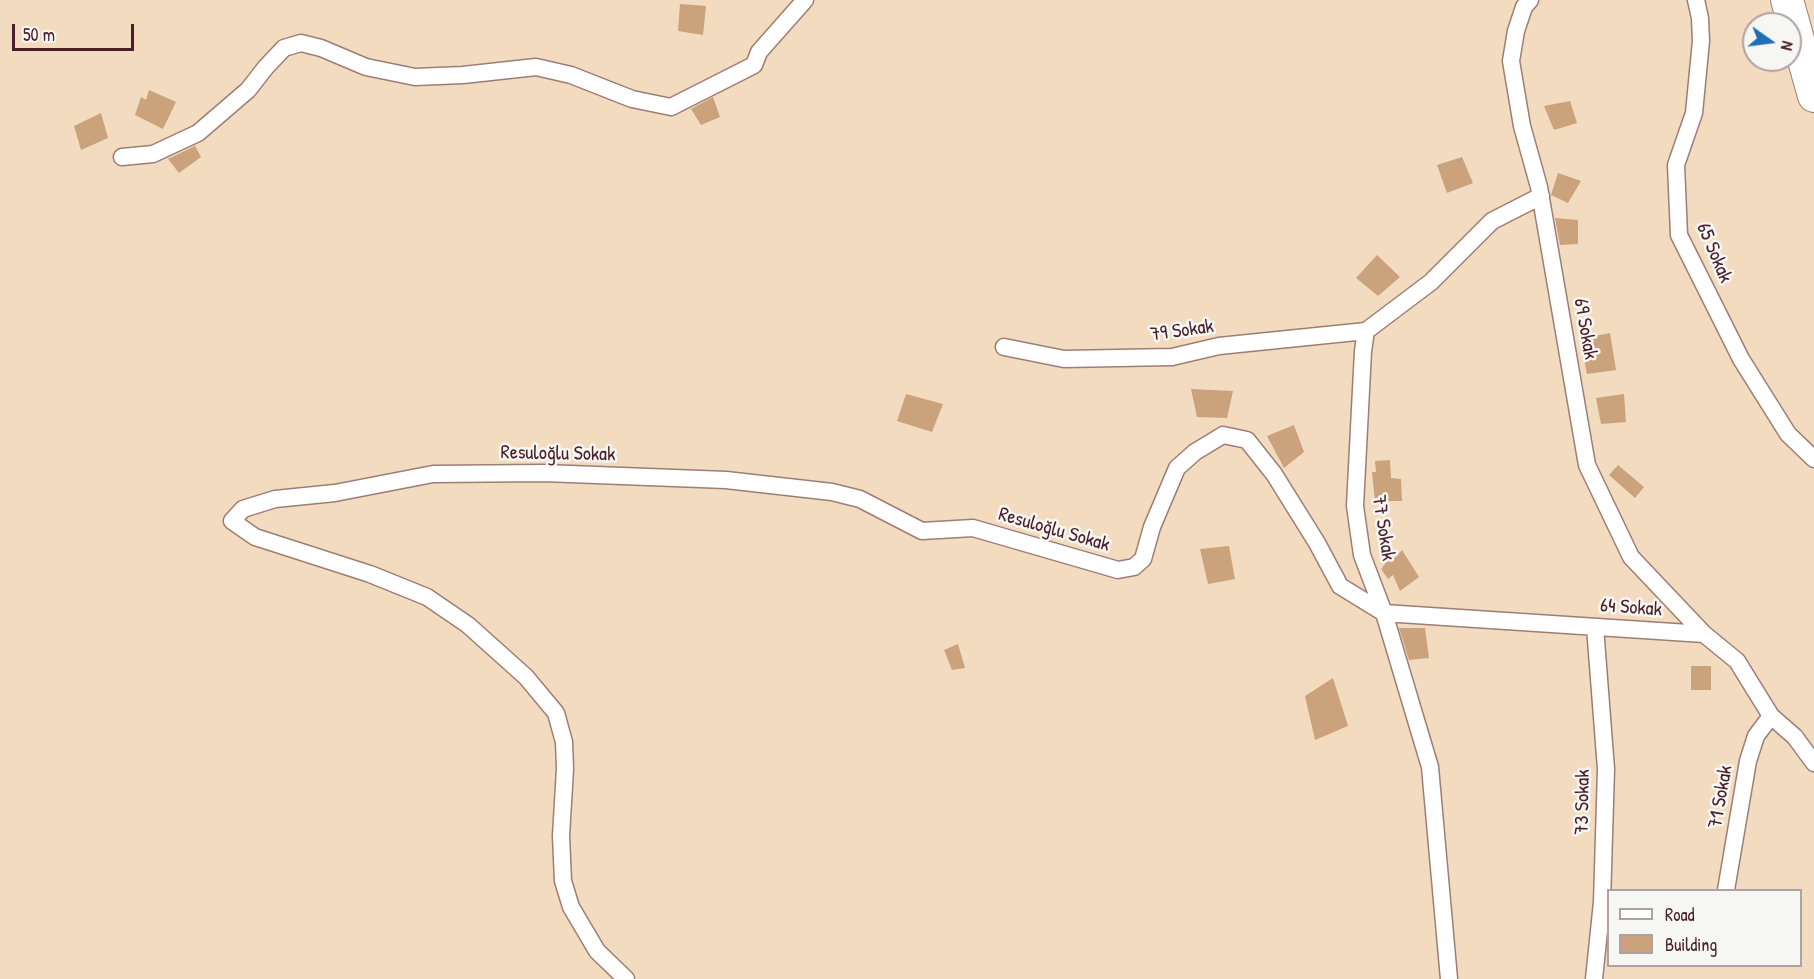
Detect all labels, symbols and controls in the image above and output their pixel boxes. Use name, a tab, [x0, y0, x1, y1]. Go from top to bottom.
scale bar	[15, 12, 136, 50]
north arrow	[1742, 12, 1802, 72]
text: 50 m	[23, 22, 55, 47]
text: N	[1776, 39, 1799, 53]
street label: 65 Sokak	[1691, 219, 1737, 287]
street label: 69 Sokak	[1568, 297, 1602, 361]
street label: 79 Sokak	[1149, 315, 1215, 347]
street label: Resuloğlu Sokak	[500, 441, 616, 467]
street label: 77 Sokak	[1366, 493, 1400, 563]
street label: Resuloğlu Sokak	[996, 503, 1112, 557]
street label: 64 Sokak	[1599, 594, 1663, 622]
street label: 71 Sokak	[1704, 764, 1738, 830]
street label: 73 Sokak	[1570, 769, 1596, 835]
legend	[1607, 889, 1802, 967]
text: Road	[1665, 902, 1695, 927]
text: Building	[1665, 932, 1717, 957]

